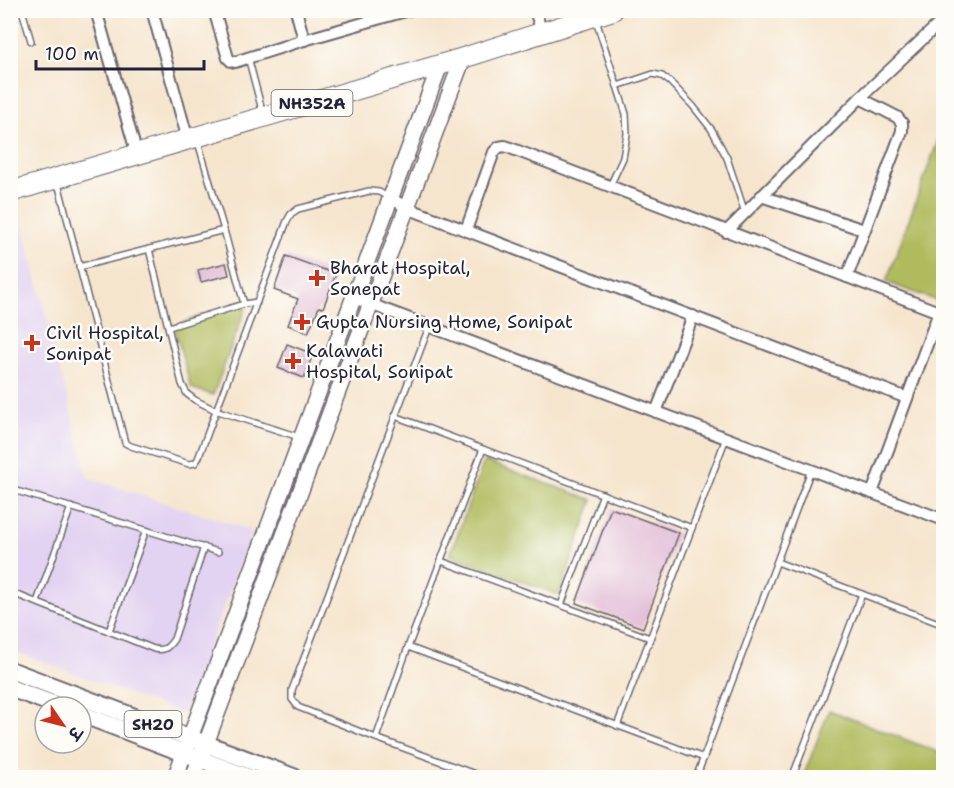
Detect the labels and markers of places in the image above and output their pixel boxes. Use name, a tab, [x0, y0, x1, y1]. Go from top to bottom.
place label: Bharat Hospital, Sonepat	[330, 256, 470, 301]
marker: Bharat Hospital, Sonepat	[308, 269, 326, 287]
place label: Gupta Nursing Home, Sonipat	[316, 310, 573, 334]
marker: Gupta Nursing Home, Sonipat	[293, 313, 311, 331]
place label: Civil Hospital, Sonipat	[46, 321, 164, 366]
marker: Civil Hospital, Sonipat	[23, 334, 41, 352]
place label: Kalawati Hospital, Sonipat	[306, 339, 453, 384]
marker: Kalawati Hospital, Sonipat	[284, 352, 302, 370]

